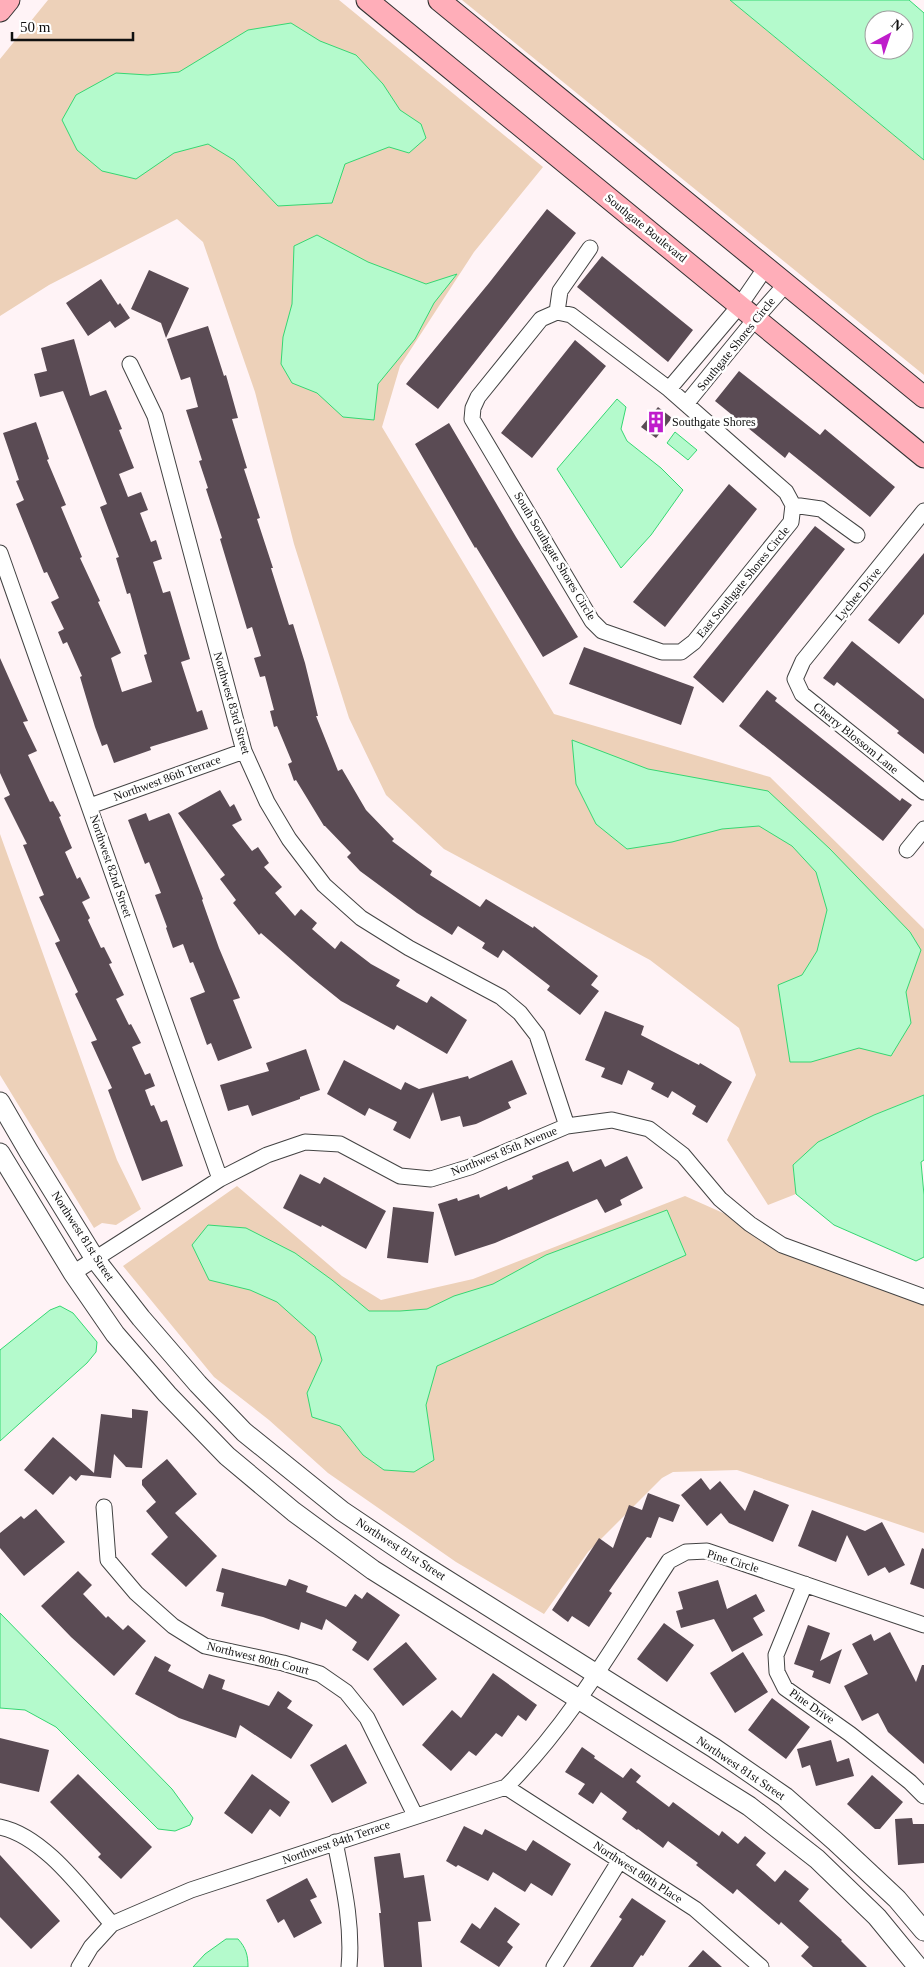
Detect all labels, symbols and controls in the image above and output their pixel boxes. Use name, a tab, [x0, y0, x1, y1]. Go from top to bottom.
scale bar	[12, 10, 134, 42]
north arrow	[864, 10, 914, 60]
text: N	[888, 16, 906, 34]
text: 50 m	[20, 19, 51, 35]
street label: Southgate Boulevard	[602, 191, 690, 265]
street label: Southgate Shores Circle	[694, 295, 778, 393]
building icon: Southgate Shores	[643, 409, 669, 435]
place label: Southgate Shores	[672, 415, 756, 429]
street label: South Southgate Shores Circle	[511, 489, 599, 623]
street label: East Southgate Shores Circle	[694, 523, 792, 641]
street label: Lychee Drive	[832, 564, 884, 624]
street label: Northwest 83rd Street	[211, 650, 254, 757]
street label: Cherry Blossom Lane	[811, 699, 901, 777]
street label: Northwest 86th Terrace	[112, 752, 222, 804]
street label: Northwest 82nd Street	[87, 813, 135, 920]
street label: Northwest 85th Avenue	[449, 1123, 559, 1179]
street label: Northwest 81st Street	[49, 1189, 118, 1284]
street label: Northwest 81st Street	[354, 1515, 449, 1584]
street label: Pine Circle	[705, 1546, 761, 1576]
street label: Northwest 80th Court	[206, 1639, 311, 1678]
street label: Pine Drive	[787, 1685, 837, 1727]
street label: Northwest 81st Street	[694, 1733, 789, 1803]
street label: Northwest 84th Terrace	[280, 1817, 392, 1867]
street label: Northwest 80th Place	[591, 1838, 685, 1906]

